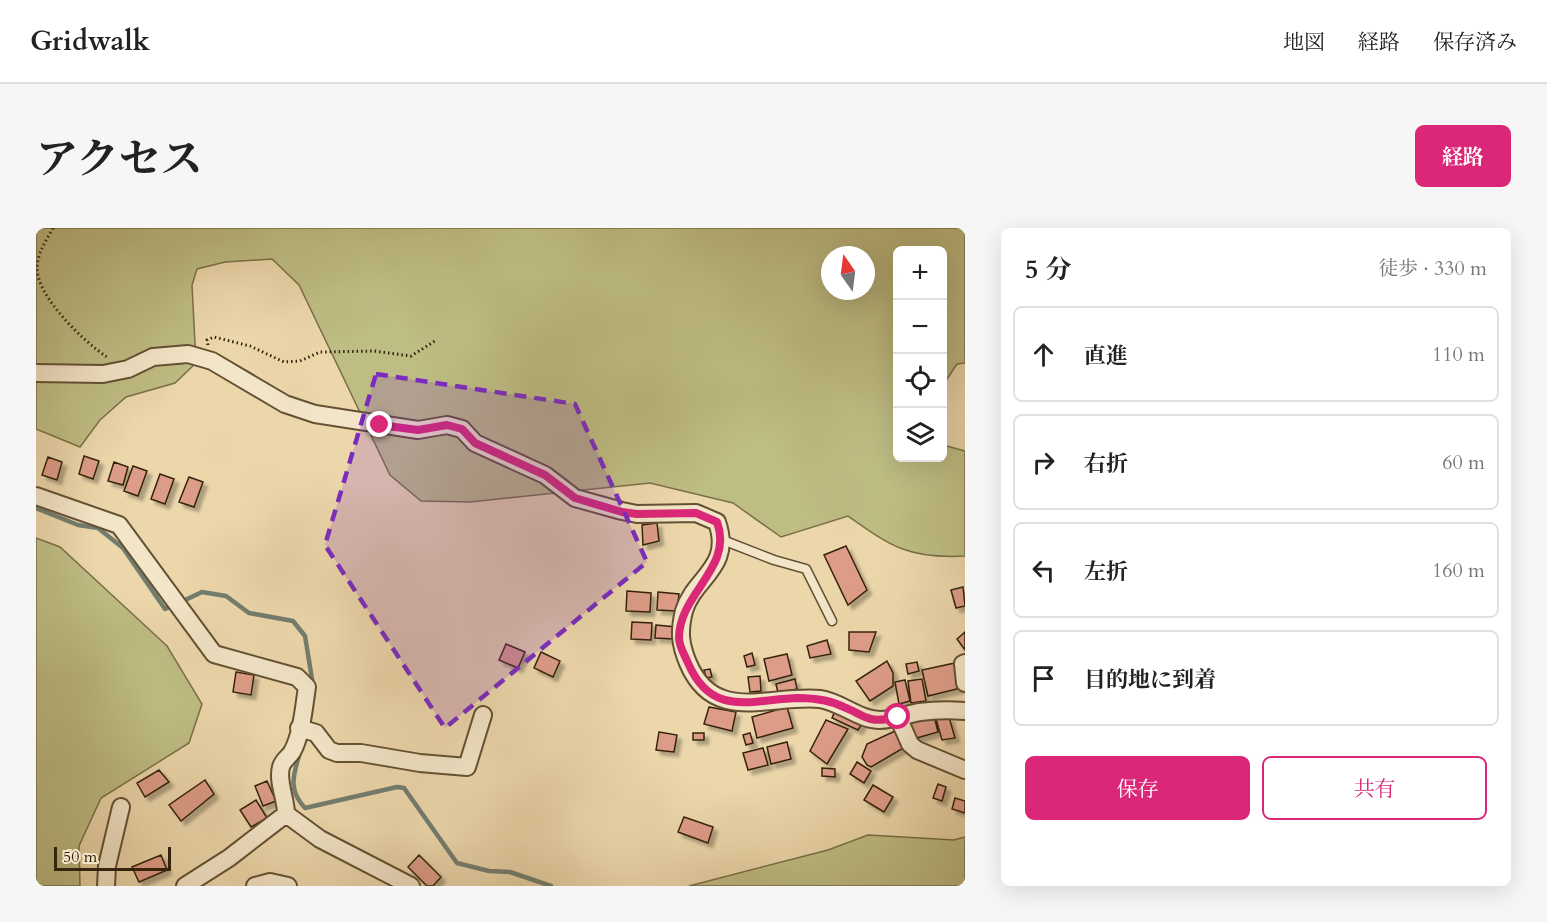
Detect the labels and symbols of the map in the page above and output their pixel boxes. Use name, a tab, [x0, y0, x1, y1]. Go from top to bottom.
north arrow	[821, 246, 875, 300]
route end	[366, 411, 392, 437]
route start	[884, 703, 910, 729]
scale bar	[54, 844, 171, 872]

